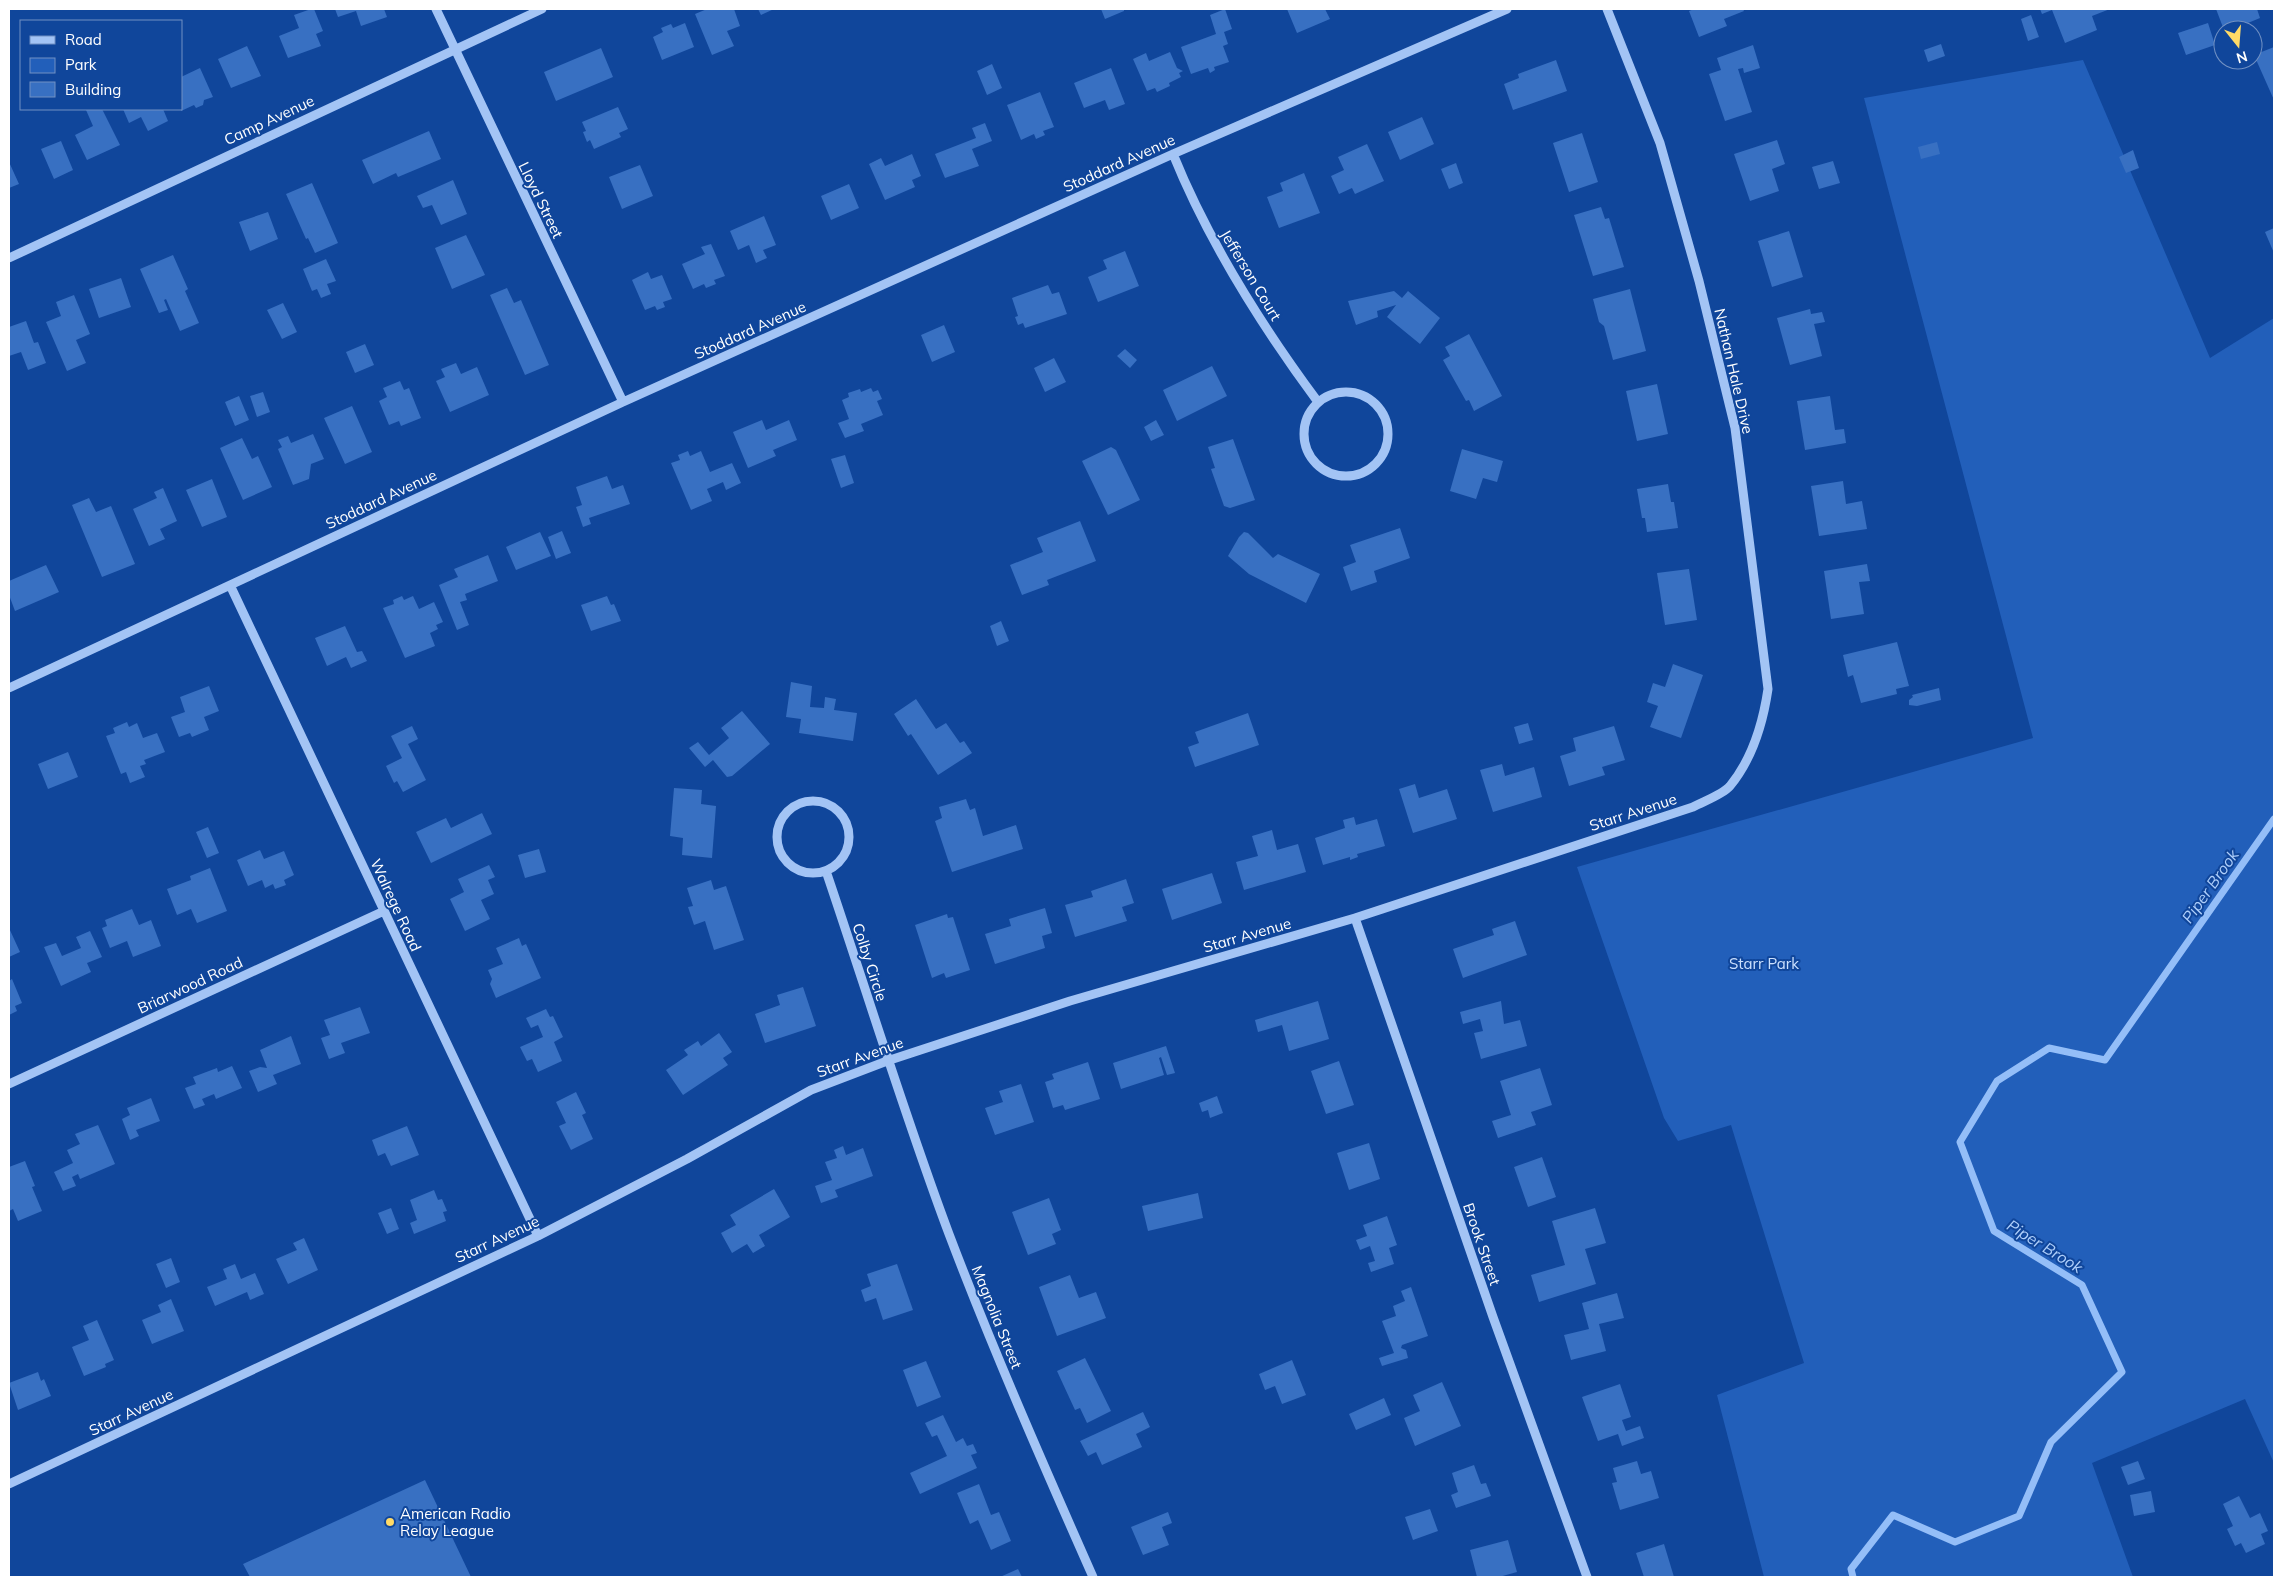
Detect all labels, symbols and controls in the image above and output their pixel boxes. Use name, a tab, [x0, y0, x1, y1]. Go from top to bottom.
legend	[20, 20, 182, 110]
north arrow	[2213, 20, 2263, 70]
text: Road	[65, 30, 102, 49]
text: N	[2234, 47, 2249, 68]
text: Park	[65, 55, 97, 74]
text: Building	[65, 80, 121, 99]
street label: Camp Avenue	[221, 91, 317, 149]
street label: Stoddard Avenue	[1060, 130, 1178, 196]
street label: Lloyd Street	[514, 159, 568, 241]
street label: Jefferson Court	[1216, 226, 1286, 324]
street label: Stoddard Avenue	[691, 297, 809, 363]
street label: Nathan Hale Drive	[1710, 306, 1758, 436]
street label: Stoddard Avenue	[322, 465, 440, 533]
street label: Starr Avenue	[1587, 789, 1679, 835]
water label: Piper Brook	[2177, 845, 2243, 927]
street label: Walrege Road	[366, 856, 426, 954]
street label: Starr Avenue	[1201, 913, 1293, 957]
street label: Colby Circle	[848, 921, 892, 1003]
street label: Briarwood Road	[134, 952, 246, 1018]
park label: Starr Park	[1729, 954, 1799, 973]
street label: Starr Avenue	[814, 1033, 906, 1081]
street label: Brook Street	[1459, 1200, 1505, 1288]
street label: Starr Avenue	[452, 1211, 542, 1267]
water label: Piper Brook	[2003, 1215, 2087, 1278]
street label: Magnolia Street	[968, 1263, 1026, 1371]
street label: Starr Avenue	[86, 1384, 176, 1440]
place label: American Radio Relay League	[400, 1504, 511, 1540]
marker: American Radio Relay League	[384, 1516, 396, 1528]

